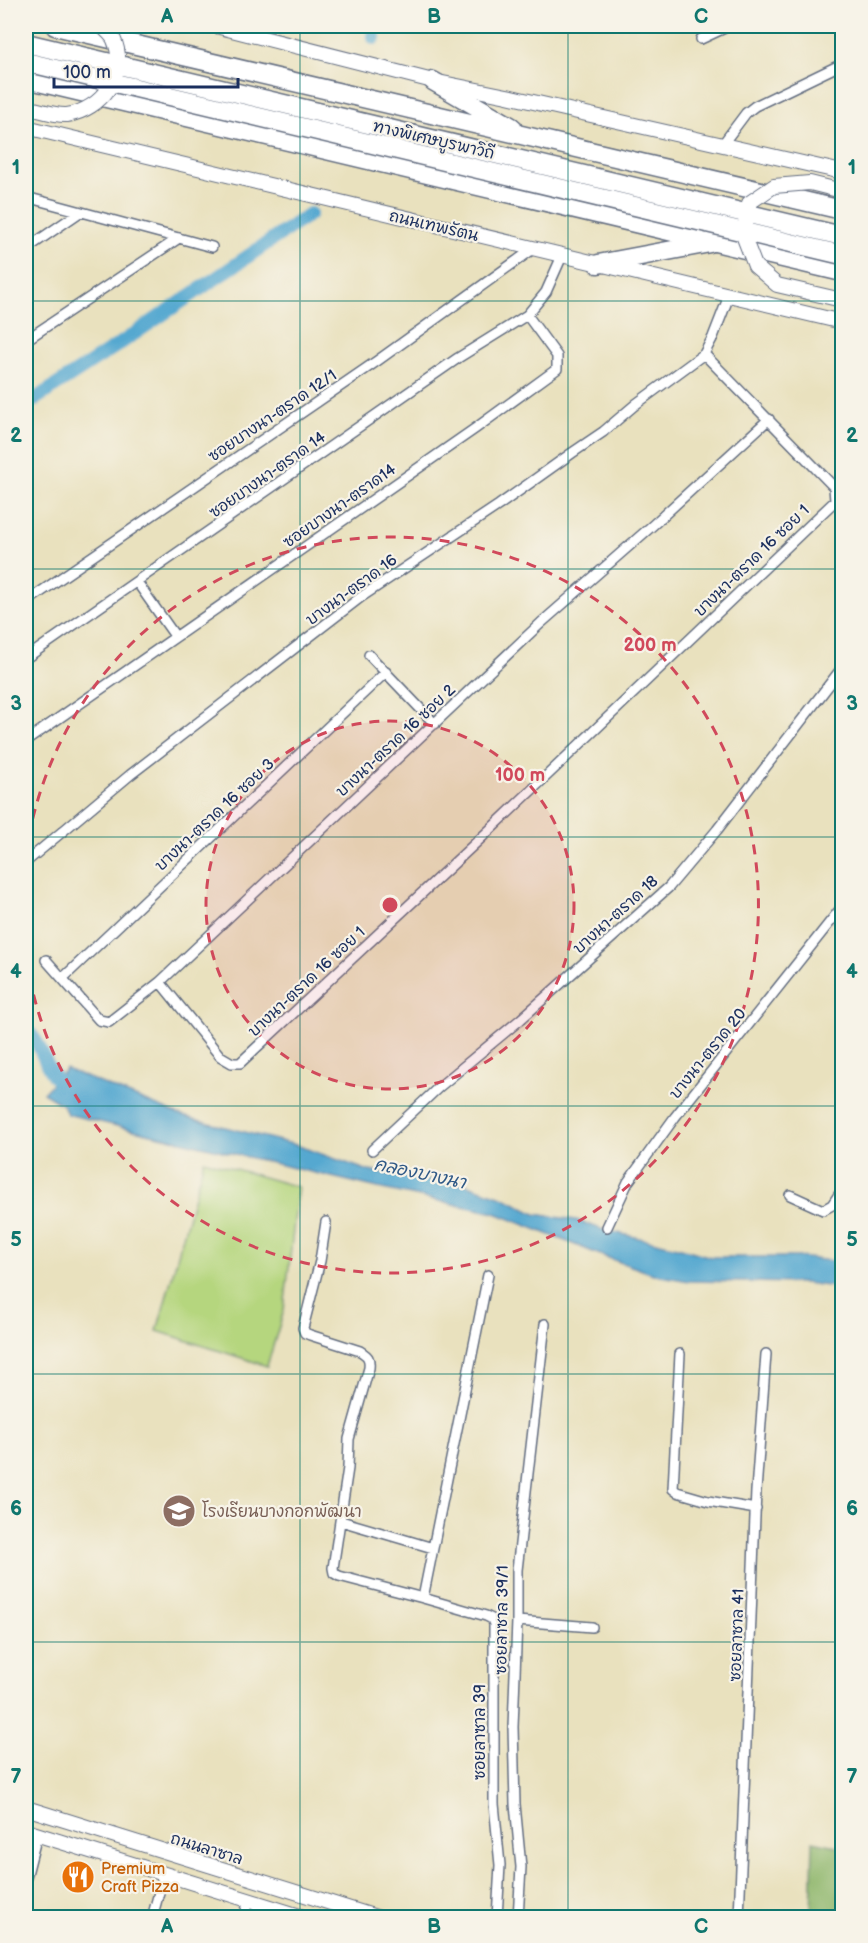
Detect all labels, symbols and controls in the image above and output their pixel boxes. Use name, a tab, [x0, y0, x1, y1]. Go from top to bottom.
text: A	[160, 5, 174, 29]
text: B	[427, 5, 441, 29]
text: C	[694, 5, 708, 29]
scale bar	[54, 51, 238, 89]
text: 100 m	[63, 62, 111, 83]
street label: ทางพิเศษบูรพาวิถี	[370, 115, 497, 166]
text: 1	[12, 156, 20, 180]
text: 1	[848, 156, 856, 180]
street label: ถนนเทพรัตน	[387, 205, 481, 246]
street label: ซอยบางนา-ตราด 12/1	[205, 366, 341, 466]
text: 2	[10, 424, 22, 448]
text: 2	[846, 424, 858, 448]
street label: ซอยบางนา-ตราด 14	[206, 428, 330, 523]
street label: ซอยบางนา-ตราด14	[280, 460, 400, 552]
street label: บางนา-ตราด 16 ซอย 1	[690, 501, 814, 621]
street label: บางนา-ตราด 16	[303, 551, 401, 630]
text: 200 m	[623, 635, 677, 656]
street label: บางนา-ตราด 16 ซอย 2	[332, 681, 460, 801]
text: 3	[10, 692, 22, 716]
text: 3	[846, 692, 858, 716]
street label: บางนา-ตราด 16 ซอย 3	[151, 755, 279, 875]
text: 100 m	[495, 765, 545, 786]
street label: บางนา-ตราด 18	[570, 872, 662, 958]
centre of rings	[380, 895, 400, 915]
street label: บางนา-ตราด 16 ซอย 1	[245, 923, 369, 1041]
text: 4	[10, 960, 22, 984]
text: 4	[846, 960, 858, 984]
street label: บางนา-ตราด 20	[666, 1005, 750, 1103]
water label: คลองบางนา	[372, 1154, 469, 1194]
text: 5	[10, 1228, 22, 1252]
text: 5	[846, 1228, 858, 1252]
school or university icon: โรงเรียนบางกอกพัฒนา	[161, 1493, 197, 1529]
text: 6	[10, 1497, 22, 1521]
text: 6	[846, 1497, 858, 1521]
place label: โรงเรียนบางกอกพัฒนา	[202, 1500, 362, 1522]
street label: ซอยลาซาล 39/1	[492, 1565, 513, 1675]
street label: ซอยลาซาล 41	[726, 1588, 749, 1682]
street label: ซอยลาซาล 39	[471, 1684, 490, 1780]
text: 7	[10, 1765, 22, 1789]
text: 7	[846, 1765, 858, 1789]
street label: ถนนลาซาล	[168, 1829, 245, 1869]
restaurant icon: Premium Craft Pizza	[60, 1859, 96, 1895]
place label: Premium Craft Pizza	[101, 1860, 179, 1897]
text: A	[160, 1915, 174, 1939]
text: B	[427, 1915, 441, 1939]
text: C	[694, 1915, 708, 1939]

